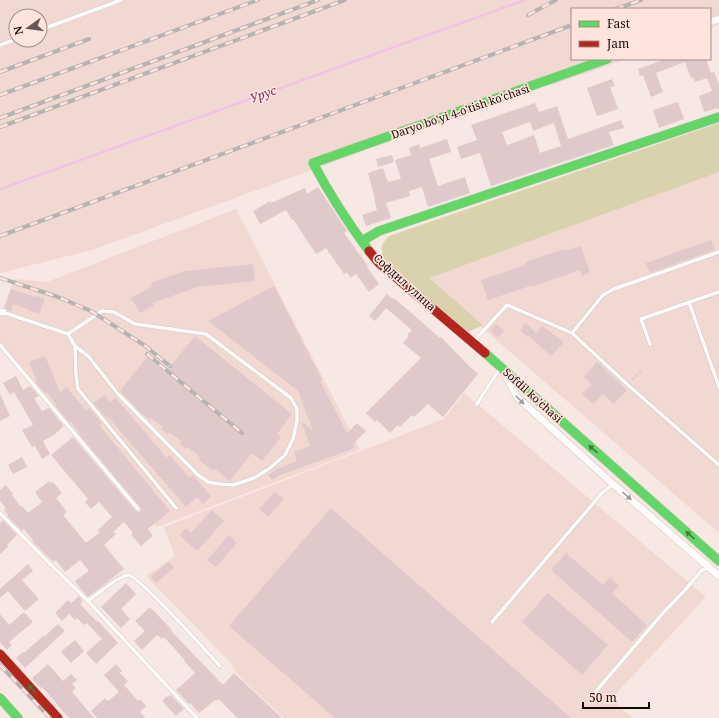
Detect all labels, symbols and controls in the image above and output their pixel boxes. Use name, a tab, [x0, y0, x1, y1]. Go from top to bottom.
north arrow	[8, 8, 48, 48]
legend	[571, 8, 711, 60]
text: Fast	[607, 15, 630, 32]
text: N	[9, 24, 26, 37]
text: Jam	[606, 35, 629, 52]
street label: Daryo bo'yi 4-o'tish ko'chasi	[389, 80, 532, 142]
water label: Урус	[247, 81, 279, 107]
street label: Софдил улица	[371, 250, 439, 314]
street label: Sofdil ko'chasi	[500, 364, 566, 426]
one-way arrow	[515, 395, 525, 405]
one-way arrow	[588, 444, 598, 453]
one-way arrow	[623, 491, 632, 500]
one-way arrow	[685, 531, 695, 540]
one-way arrow	[27, 684, 36, 694]
scale bar	[583, 684, 649, 710]
text: 50 m	[589, 689, 617, 706]

